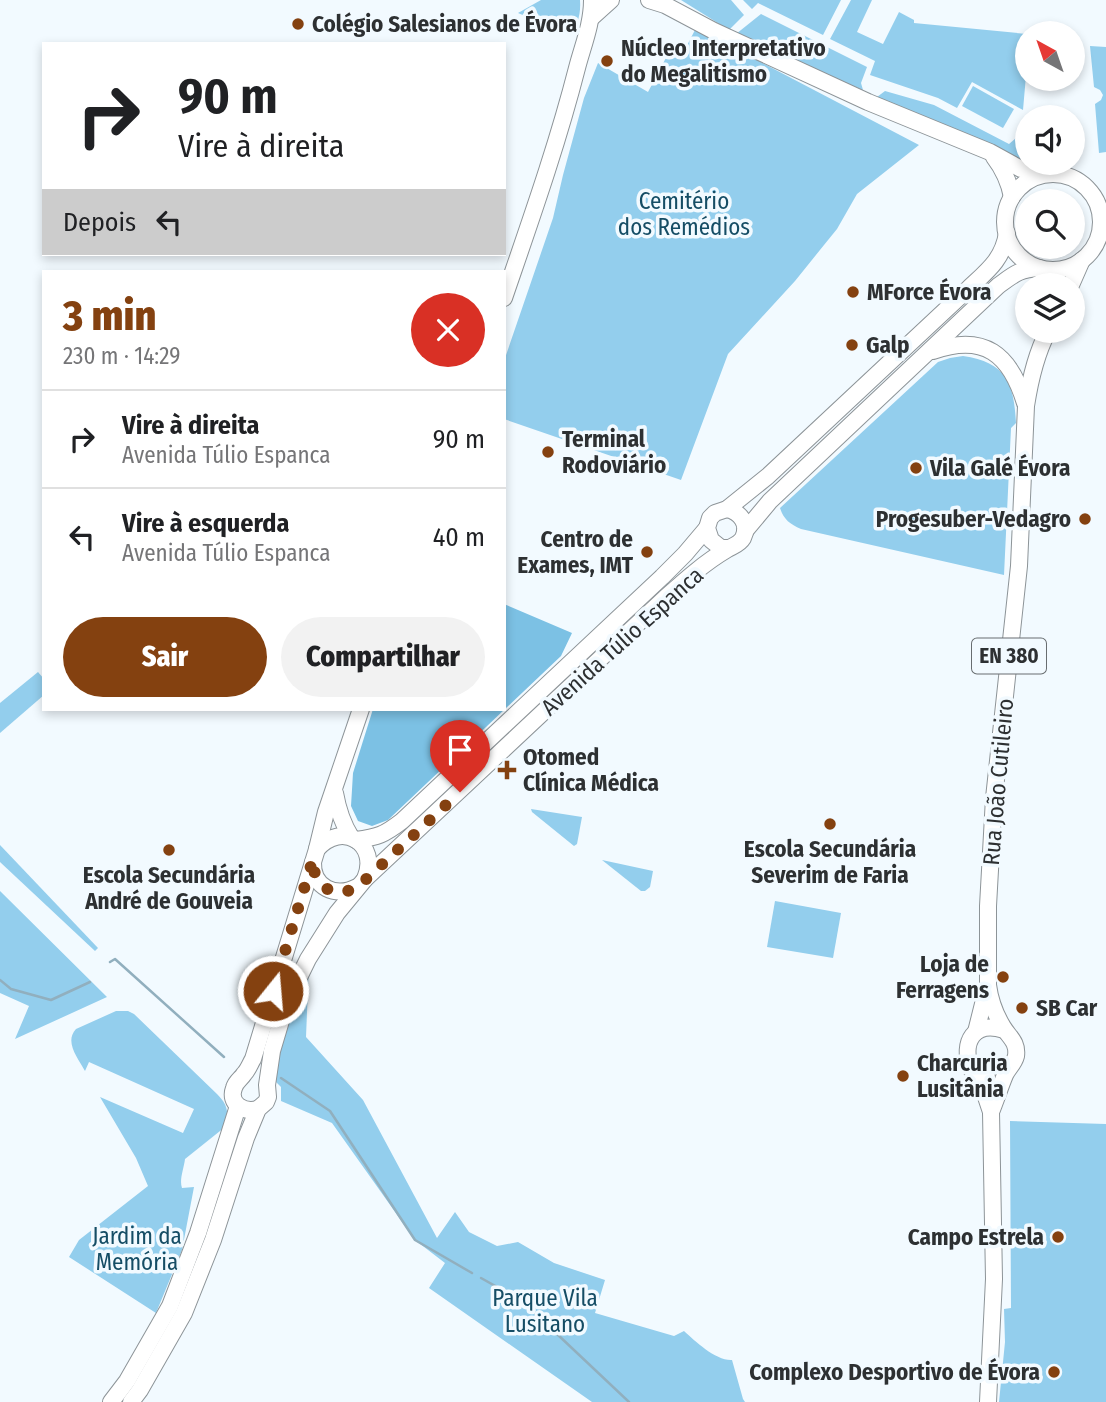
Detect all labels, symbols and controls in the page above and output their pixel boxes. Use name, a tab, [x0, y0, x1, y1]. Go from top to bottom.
place label: Colégio Salesianos de Évora	[312, 9, 577, 38]
marker: Colégio Salesianos de Évora	[290, 16, 306, 32]
north arrow	[1015, 21, 1085, 91]
map controls	[1015, 21, 1085, 343]
place label: Núcleo Interpretativo do Megalitismo	[621, 34, 826, 88]
marker: Núcleo Interpretativo do Megalitismo	[599, 53, 615, 69]
text: 90 m	[178, 67, 278, 126]
icon: right	[63, 70, 154, 161]
button: sound	[1015, 105, 1085, 175]
text: Vire à direita	[178, 127, 344, 165]
park label: Cemitério dos Remédios	[618, 187, 750, 241]
button: search	[1015, 189, 1085, 259]
icon: left	[150, 203, 188, 241]
text: Depois	[63, 207, 136, 238]
button: layers	[1015, 273, 1085, 343]
place label: MForce Évora	[867, 277, 992, 306]
marker: MForce Évora	[845, 284, 861, 300]
text: 3 min	[63, 291, 156, 341]
button: close	[411, 293, 485, 367]
place label: Galp	[866, 331, 910, 359]
marker: Galp	[844, 337, 860, 353]
text: 230 m · 14:29	[63, 342, 180, 370]
text: Vire à direita	[122, 410, 260, 441]
icon: right	[63, 420, 101, 458]
text: 90 m	[433, 424, 485, 455]
place label: Terminal Rodoviário	[562, 425, 666, 479]
text: Avenida Túlio Espanca	[122, 441, 330, 469]
marker: Terminal Rodoviário	[540, 444, 556, 460]
place label: Vila Galé Évora	[929, 453, 1070, 482]
marker: Vila Galé Évora	[908, 460, 924, 476]
place label: Progesuber-Vedagro	[876, 505, 1071, 533]
text: Vire à esquerda	[122, 508, 289, 539]
marker: Progesuber-Vedagro	[1077, 511, 1093, 527]
icon: left	[63, 518, 101, 556]
text: 40 m	[433, 522, 485, 553]
place label: Centro de Exames, IMT	[517, 525, 634, 579]
text: Avenida Túlio Espanca	[122, 539, 330, 567]
marker: Centro de Exames, IMT	[639, 544, 655, 560]
street label: Avenida Túlio Espanca	[535, 561, 709, 721]
button: Sair	[63, 617, 267, 697]
button: Compartilhar	[281, 617, 485, 697]
road number: EN 380	[972, 638, 1046, 674]
street label: Rua João Cutileiro	[977, 697, 1019, 867]
pin	[430, 720, 490, 792]
icon: arrive	[441, 731, 479, 769]
place label: Otomed Clínica Médica	[523, 743, 659, 797]
marker: Otomed Clínica Médica	[497, 760, 517, 780]
marker: Escola Secundária Severim de Faria	[822, 816, 838, 832]
place label: Escola Secundária Severim de Faria	[744, 835, 916, 889]
marker: Escola Secundária André de Gouveia	[161, 842, 177, 858]
place label: Escola Secundária André de Gouveia	[83, 861, 255, 915]
place label: Loja de Ferragens	[896, 950, 989, 1004]
position arrow	[236, 954, 310, 1028]
marker: Loja de Ferragens	[995, 969, 1011, 985]
place label: SB Car	[1036, 994, 1098, 1022]
marker: SB Car	[1014, 1000, 1030, 1016]
place label: Charcuria Lusitânia	[917, 1049, 1008, 1103]
marker: Charcuria Lusitânia	[895, 1068, 911, 1084]
park label: Jardim da Memória	[92, 1222, 182, 1276]
place label: Campo Estrela	[908, 1223, 1044, 1251]
marker: Campo Estrela	[1050, 1229, 1066, 1245]
park label: Parque Vila Lusitano	[492, 1284, 598, 1338]
place label: Complexo Desportivo de Évora	[749, 1357, 1040, 1386]
marker: Complexo Desportivo de Évora	[1046, 1364, 1062, 1380]

